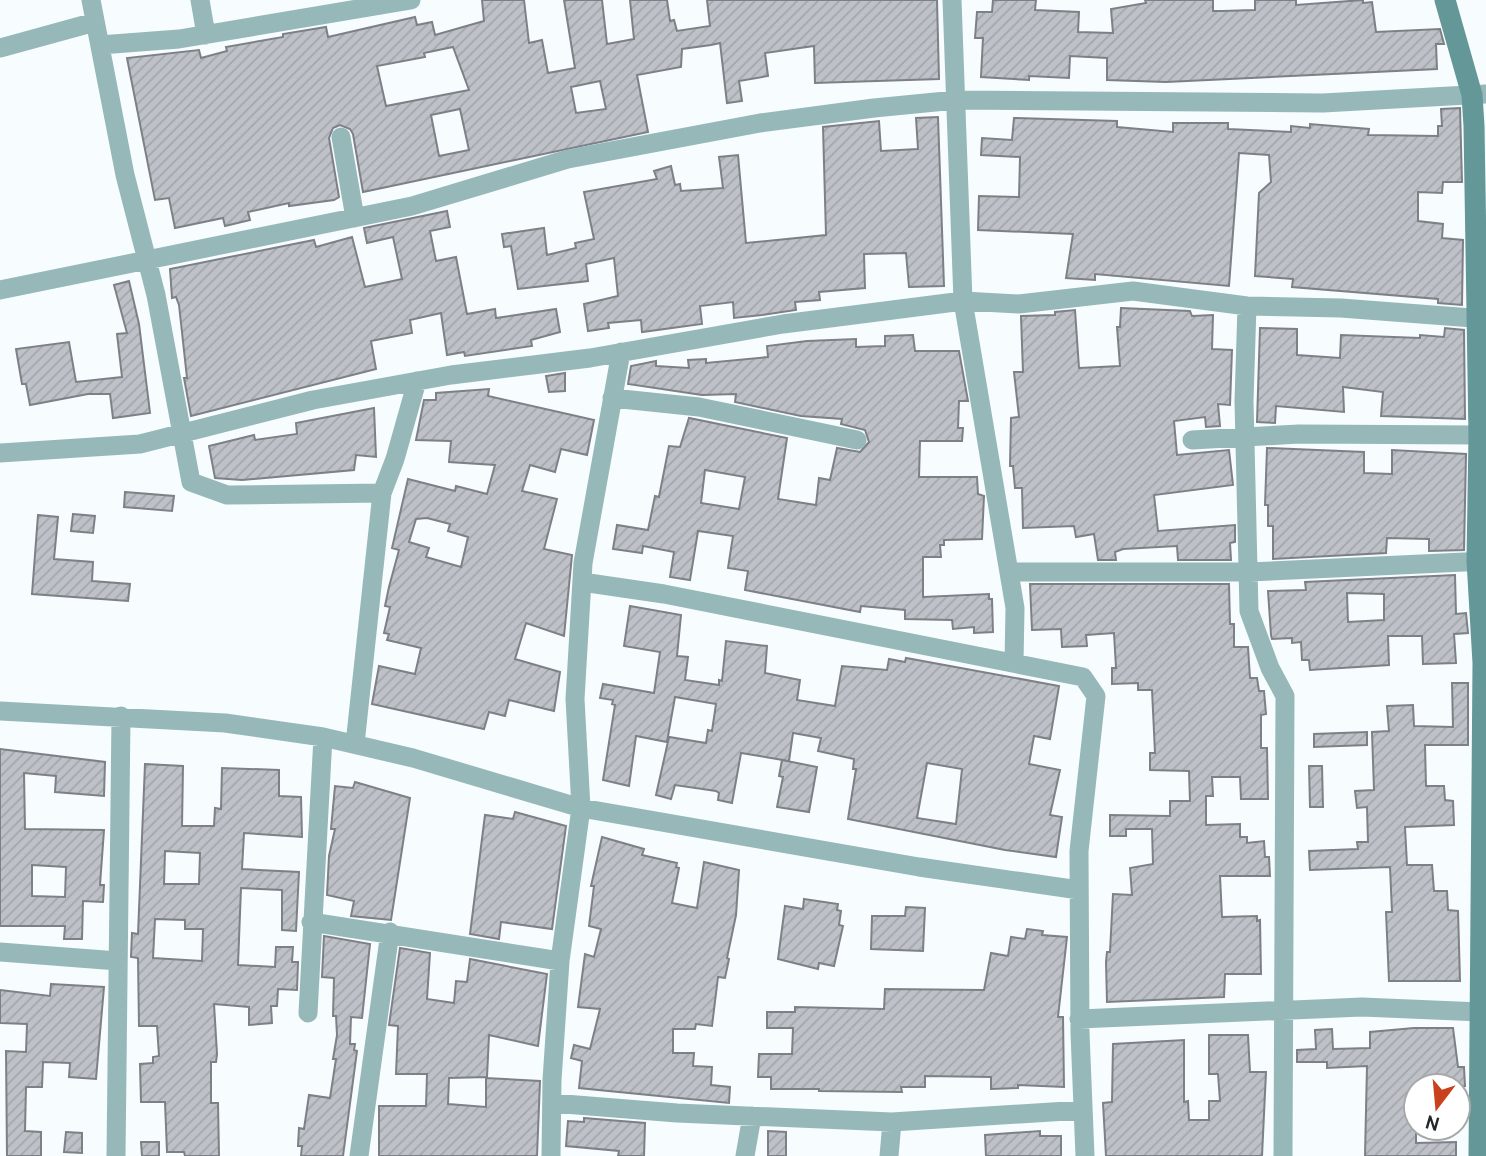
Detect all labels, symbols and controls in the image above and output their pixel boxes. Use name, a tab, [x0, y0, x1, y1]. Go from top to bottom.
north arrow	[1402, 1072, 1472, 1142]
text: N	[1423, 1110, 1442, 1136]

